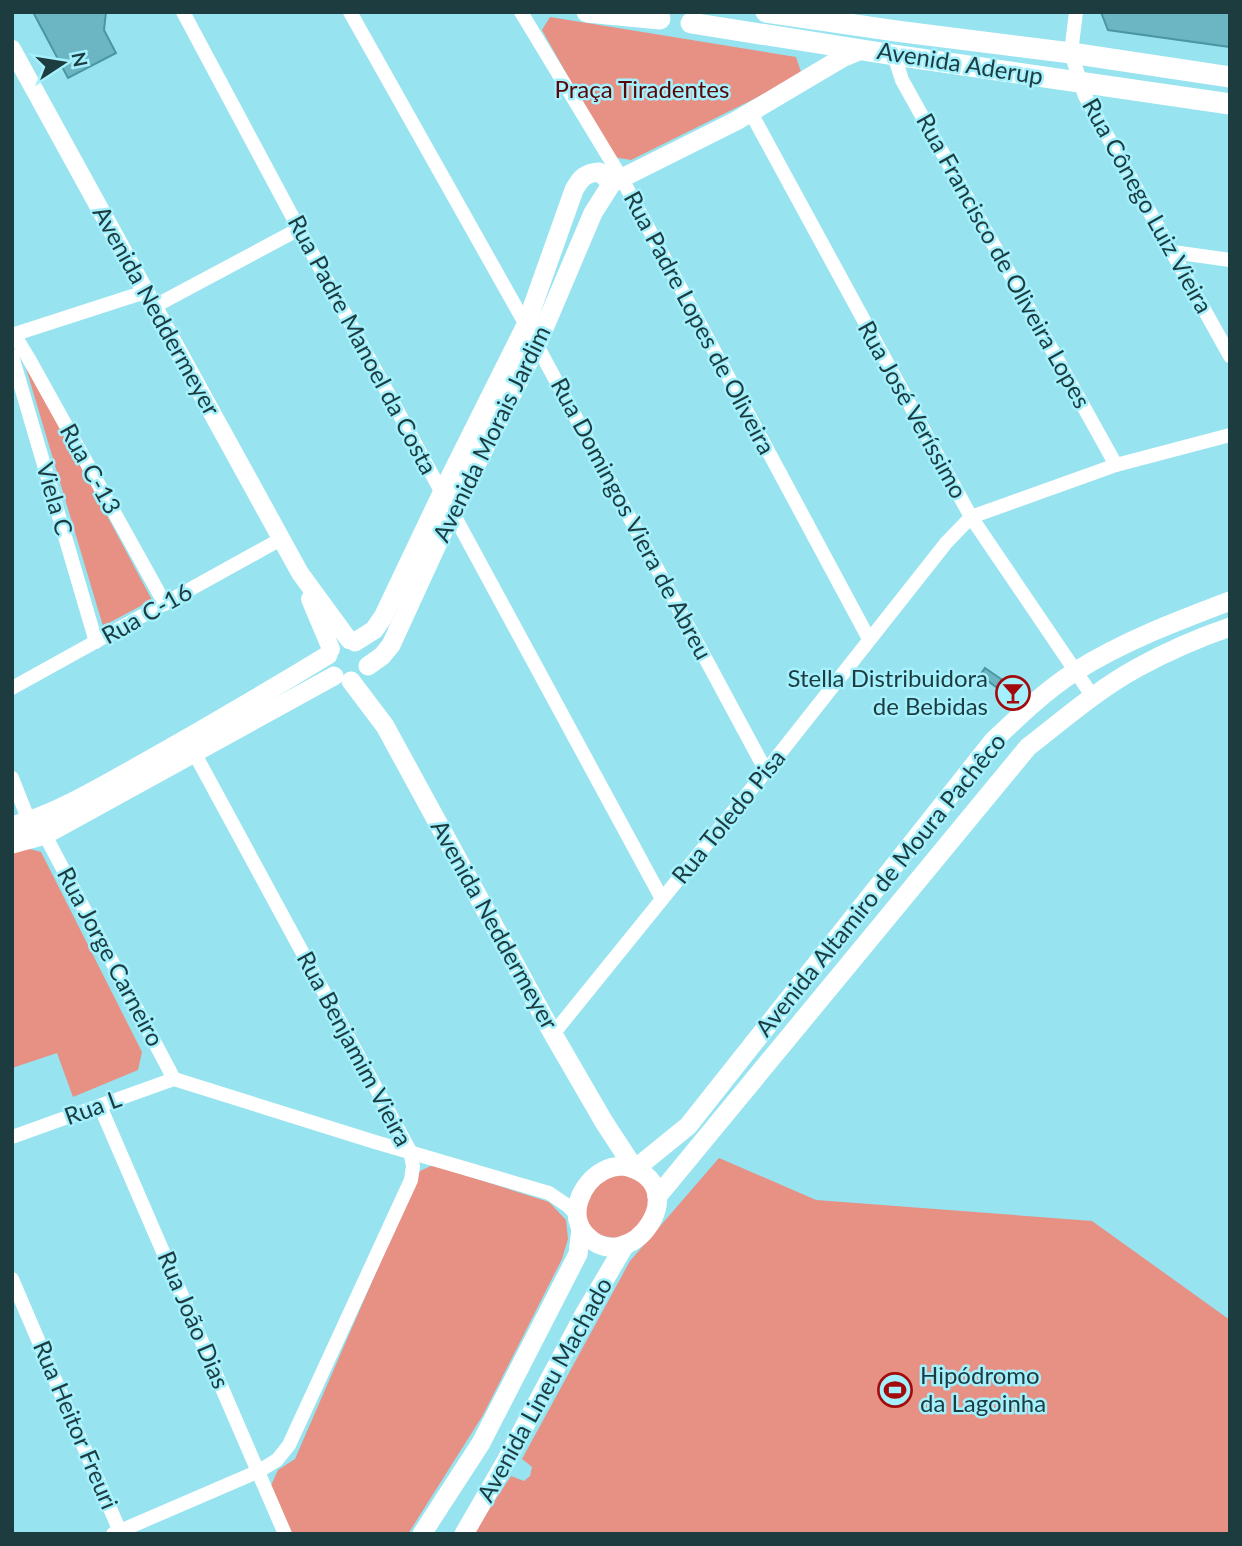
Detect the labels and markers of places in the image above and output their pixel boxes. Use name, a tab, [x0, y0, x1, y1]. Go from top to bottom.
place label: Stella Distribuidora de Bebidas	[788, 663, 988, 720]
bar icon: Stella Distribuidora de Bebidas	[994, 674, 1032, 712]
place label: Hipódromo da Lagoinha	[920, 1360, 1046, 1417]
sports icon: Hipódromo da Lagoinha	[876, 1371, 914, 1409]

